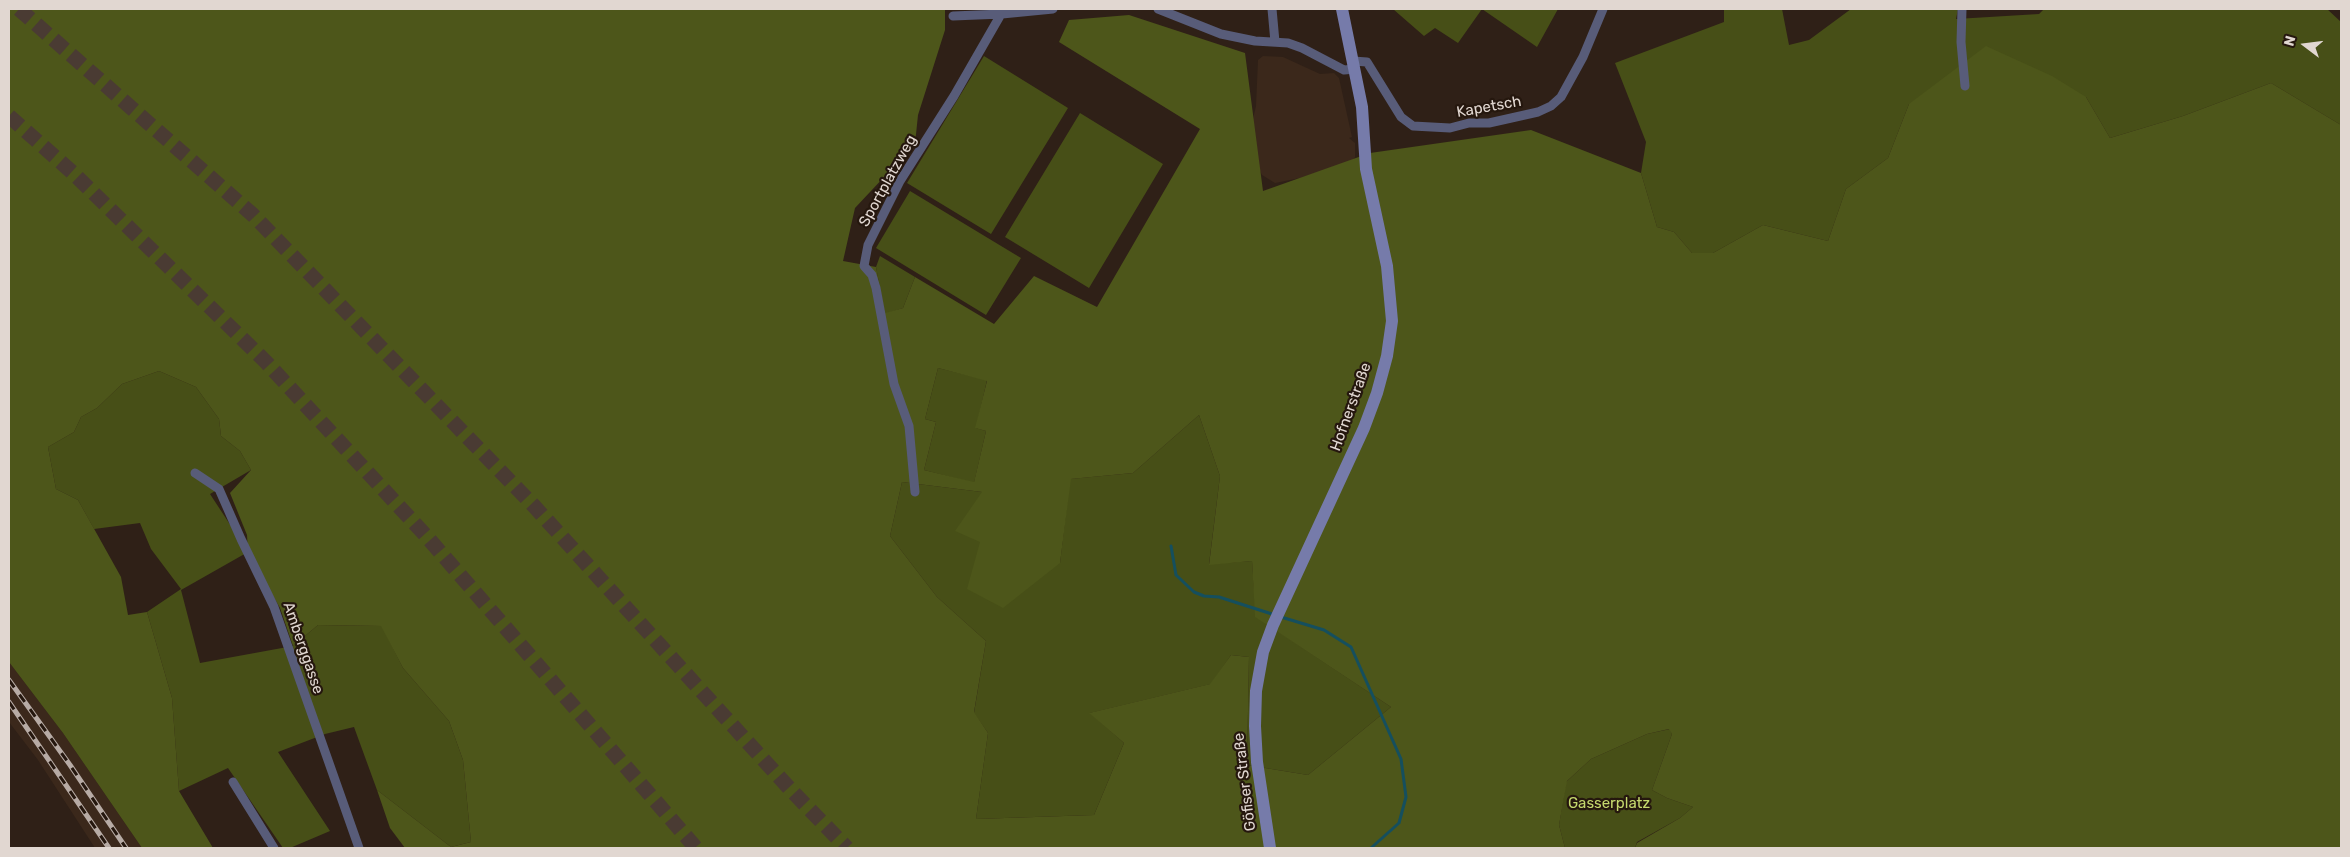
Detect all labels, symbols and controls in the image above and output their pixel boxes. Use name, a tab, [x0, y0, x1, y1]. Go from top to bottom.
north arrow	[2280, 20, 2330, 70]
text: N	[2281, 34, 2300, 48]
street label: Kapetsch	[1455, 92, 1523, 122]
street label: Sportplatzweg	[855, 132, 921, 230]
street label: Hofnerstraße	[1327, 360, 1375, 454]
street label: Amberggasse	[279, 600, 327, 696]
street label: Göfiser Straße	[1230, 732, 1260, 832]
park label: Gasserplatz	[1568, 795, 1650, 813]

